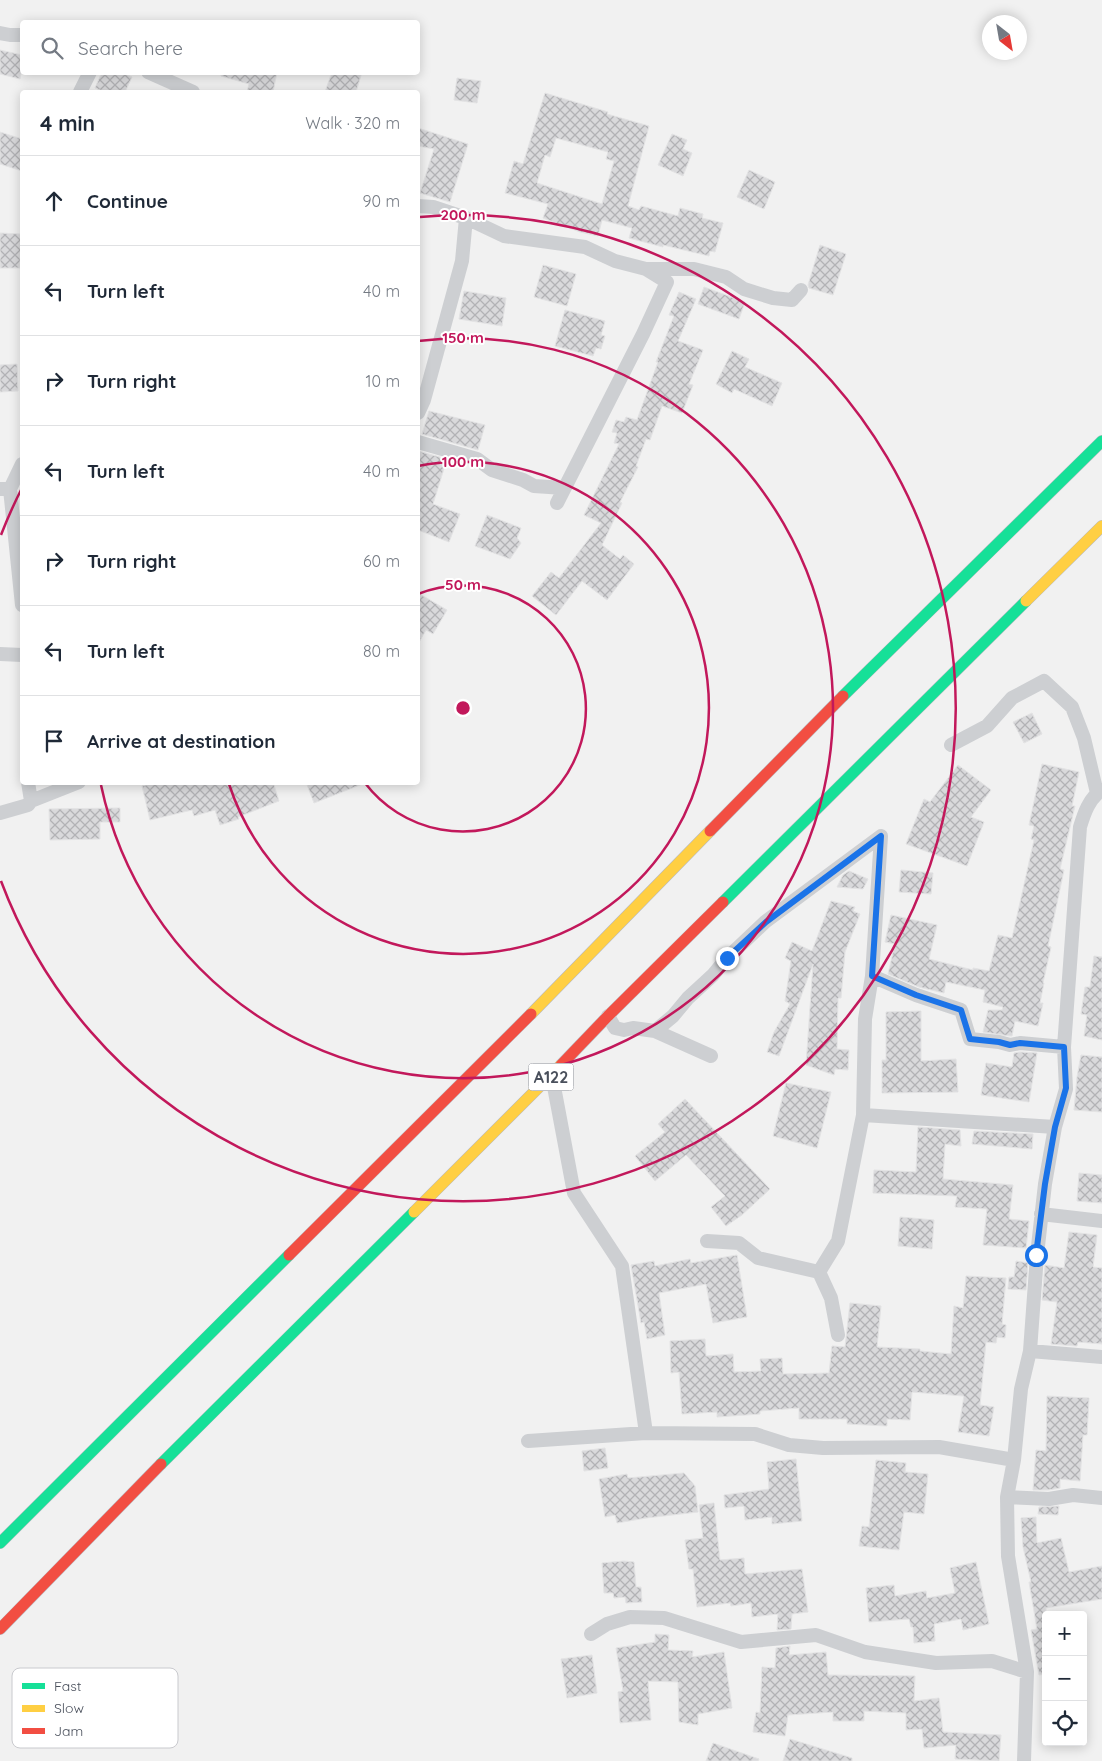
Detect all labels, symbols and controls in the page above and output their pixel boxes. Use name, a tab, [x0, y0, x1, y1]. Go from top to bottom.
north arrow	[982, 15, 1027, 60]
search box	[20, 20, 420, 75]
icon: search	[38, 34, 66, 62]
text: Search here	[78, 36, 183, 60]
text: 4 min	[40, 110, 95, 136]
text: Walk · 320 m	[305, 113, 400, 133]
icon: ahead	[40, 187, 68, 215]
text: Continue	[87, 189, 168, 213]
text: 90 m	[363, 191, 400, 211]
text: 200 m	[441, 205, 486, 224]
icon: left	[40, 277, 68, 305]
text: Turn left	[87, 279, 165, 303]
text: 40 m	[363, 281, 400, 301]
text: 150 m	[442, 328, 484, 347]
icon: right	[40, 367, 68, 395]
text: Turn right	[87, 369, 176, 393]
text: 10 m	[366, 371, 400, 391]
text: 100 m	[442, 452, 484, 471]
icon: left	[40, 457, 68, 485]
text: Turn left	[87, 459, 165, 483]
text: 40 m	[363, 461, 400, 481]
icon: right	[40, 547, 68, 575]
text: Turn right	[87, 549, 176, 573]
text: 60 m	[363, 551, 400, 571]
text: 50 m	[445, 575, 481, 594]
icon: left	[40, 637, 68, 665]
text: Turn left	[87, 639, 165, 663]
text: 80 m	[363, 641, 400, 661]
centre of rings	[454, 699, 472, 717]
icon: arrive	[40, 727, 68, 755]
text: Arrive at destination	[87, 729, 276, 753]
route end	[716, 947, 739, 970]
road number: A122	[528, 1064, 574, 1090]
route start	[1025, 1244, 1048, 1267]
map controls	[1042, 1611, 1087, 1746]
button: +	[1042, 1611, 1087, 1656]
button: −	[1042, 1656, 1087, 1701]
legend	[12, 1668, 178, 1748]
text: Fast	[54, 1677, 82, 1695]
text: Slow	[54, 1699, 84, 1717]
button: locate	[1042, 1701, 1087, 1746]
text: Jam	[54, 1722, 83, 1740]

